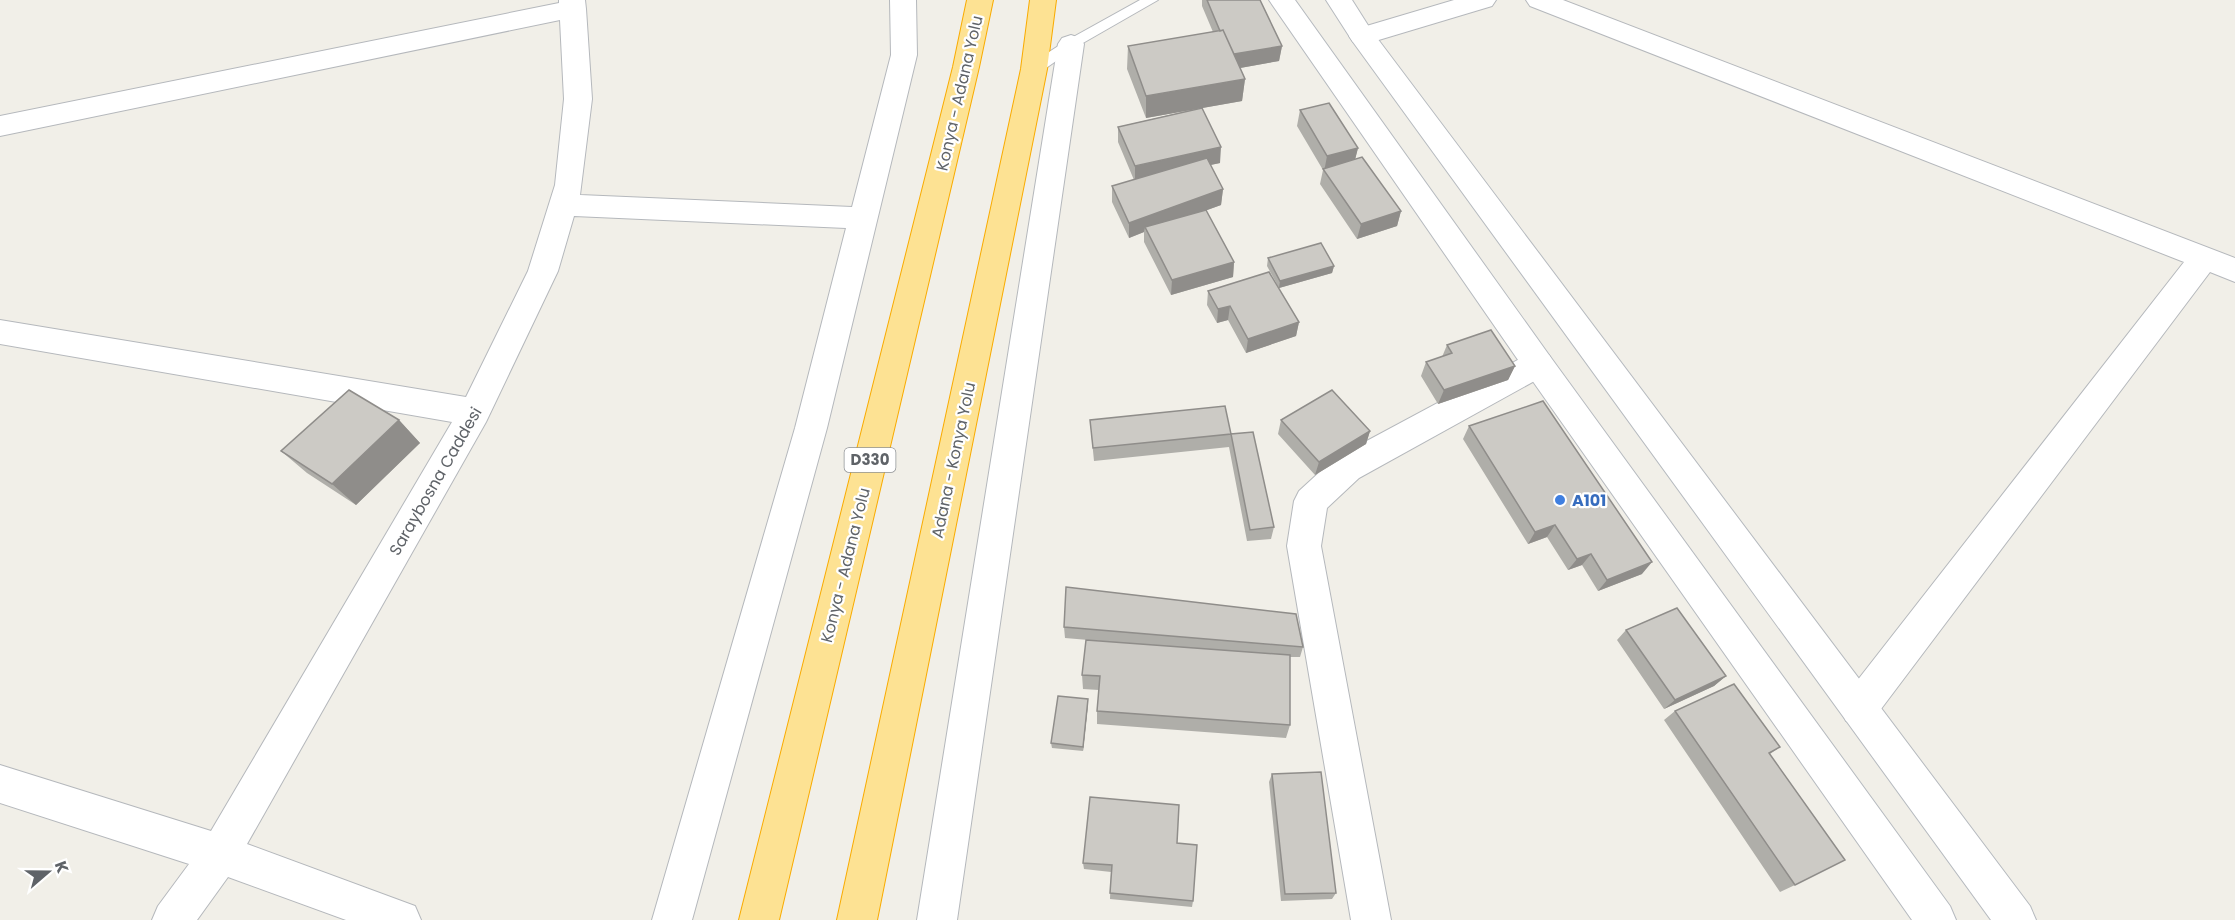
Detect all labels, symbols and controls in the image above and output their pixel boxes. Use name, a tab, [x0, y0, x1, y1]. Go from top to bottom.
street label: Konya - Adana Yolu	[930, 13, 989, 173]
street label: Adana - Konya Yolu	[926, 380, 981, 540]
street label: Saraybosna Caddesi	[384, 403, 487, 560]
road number: D330	[844, 448, 896, 472]
street label: Konya - Adana Yolu	[815, 485, 876, 645]
place label: A101	[1572, 489, 1606, 512]
marker: A101	[1553, 493, 1567, 507]
north arrow	[18, 842, 78, 902]
text: K	[49, 858, 74, 876]

